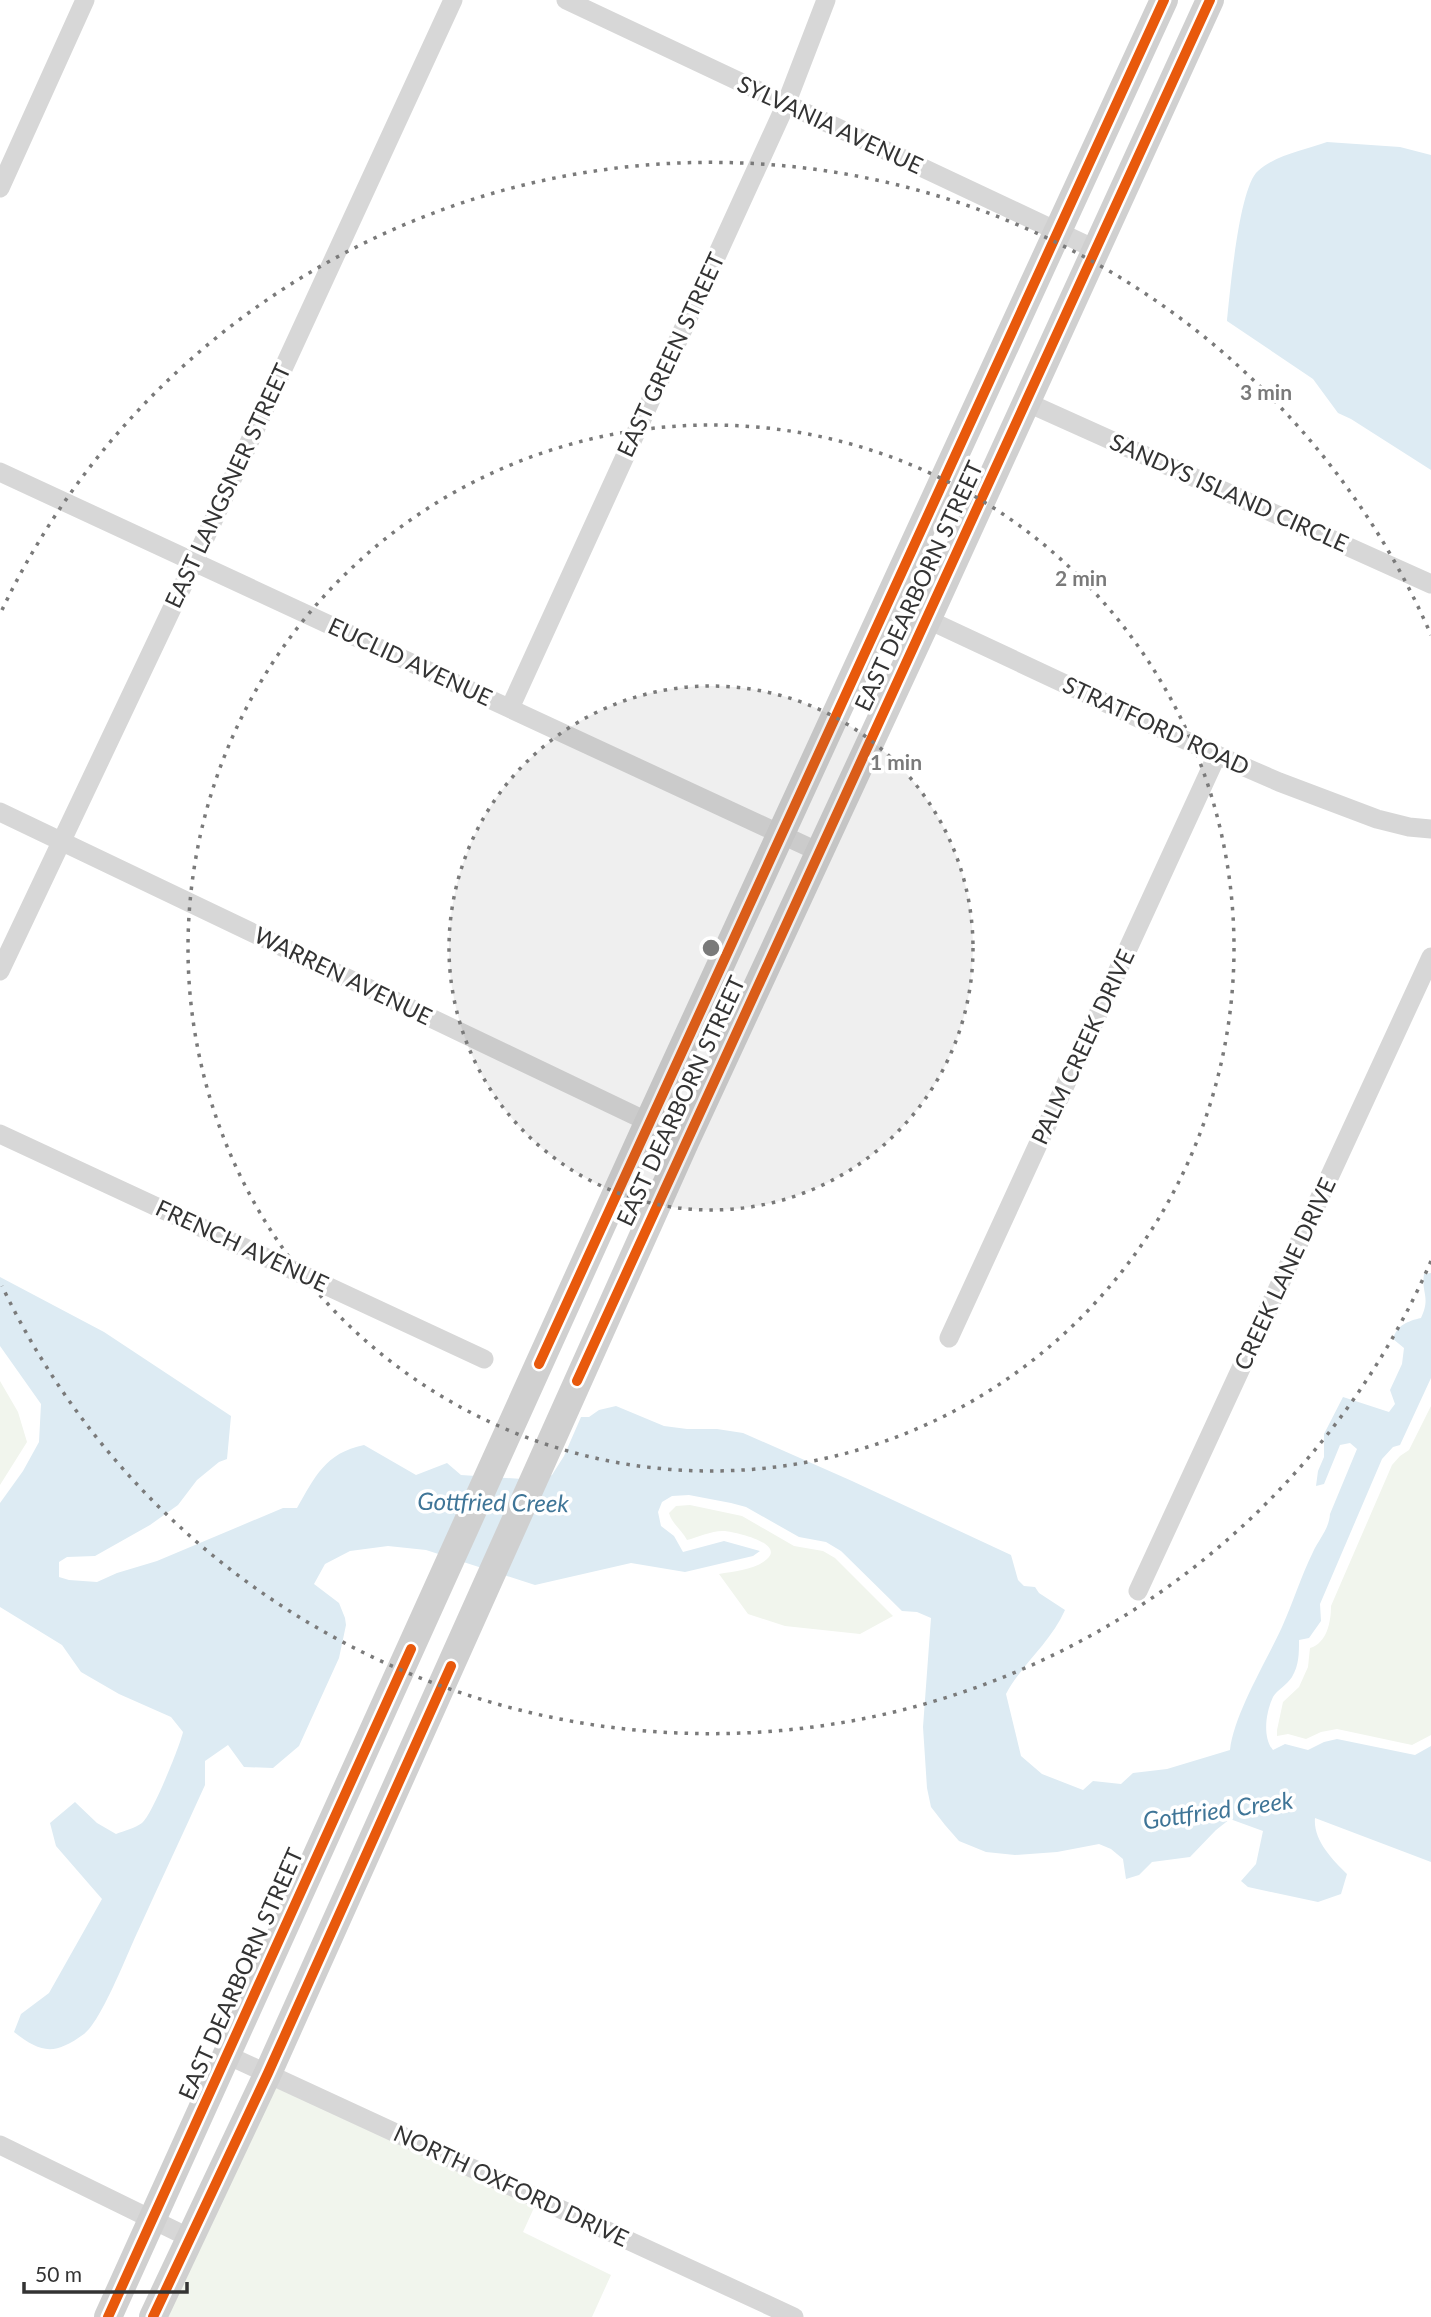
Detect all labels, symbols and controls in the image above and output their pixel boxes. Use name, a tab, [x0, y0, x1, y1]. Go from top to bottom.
street label: SYLVANIA AVENUE	[733, 69, 927, 179]
street label: EAST GREEN STREET	[611, 248, 730, 461]
street label: EAST LANGSNER STREET	[158, 359, 296, 612]
text: 3 min	[1240, 379, 1292, 404]
street label: SANDYS ISLAND CIRCLE	[1106, 427, 1353, 557]
street label: EAST DEARBORN STREET	[848, 456, 989, 715]
text: 2 min	[1055, 565, 1107, 590]
street label: EUCLID AVENUE	[324, 611, 497, 711]
street label: STRATFORD ROAD	[1059, 670, 1254, 781]
text: 1 min	[870, 749, 922, 774]
street label: WARREN AVENUE	[250, 920, 437, 1030]
centre of rings	[699, 936, 723, 960]
street label: PALM CREEK DRIVE	[1025, 945, 1140, 1149]
street label: EAST DEARBORN STREET	[610, 971, 751, 1230]
street label: CREEK LANE DRIVE	[1227, 1173, 1341, 1374]
street label: FRENCH AVENUE	[152, 1193, 333, 1297]
water label: Gottfried Creek	[417, 1486, 570, 1517]
water label: Gottfried Creek	[1141, 1785, 1295, 1834]
street label: EAST DEARBORN STREET	[172, 1843, 308, 2104]
street label: NORTH OXFORD DRIVE	[390, 2118, 633, 2252]
scale bar	[24, 2250, 187, 2294]
text: 50 m	[35, 2261, 82, 2286]

